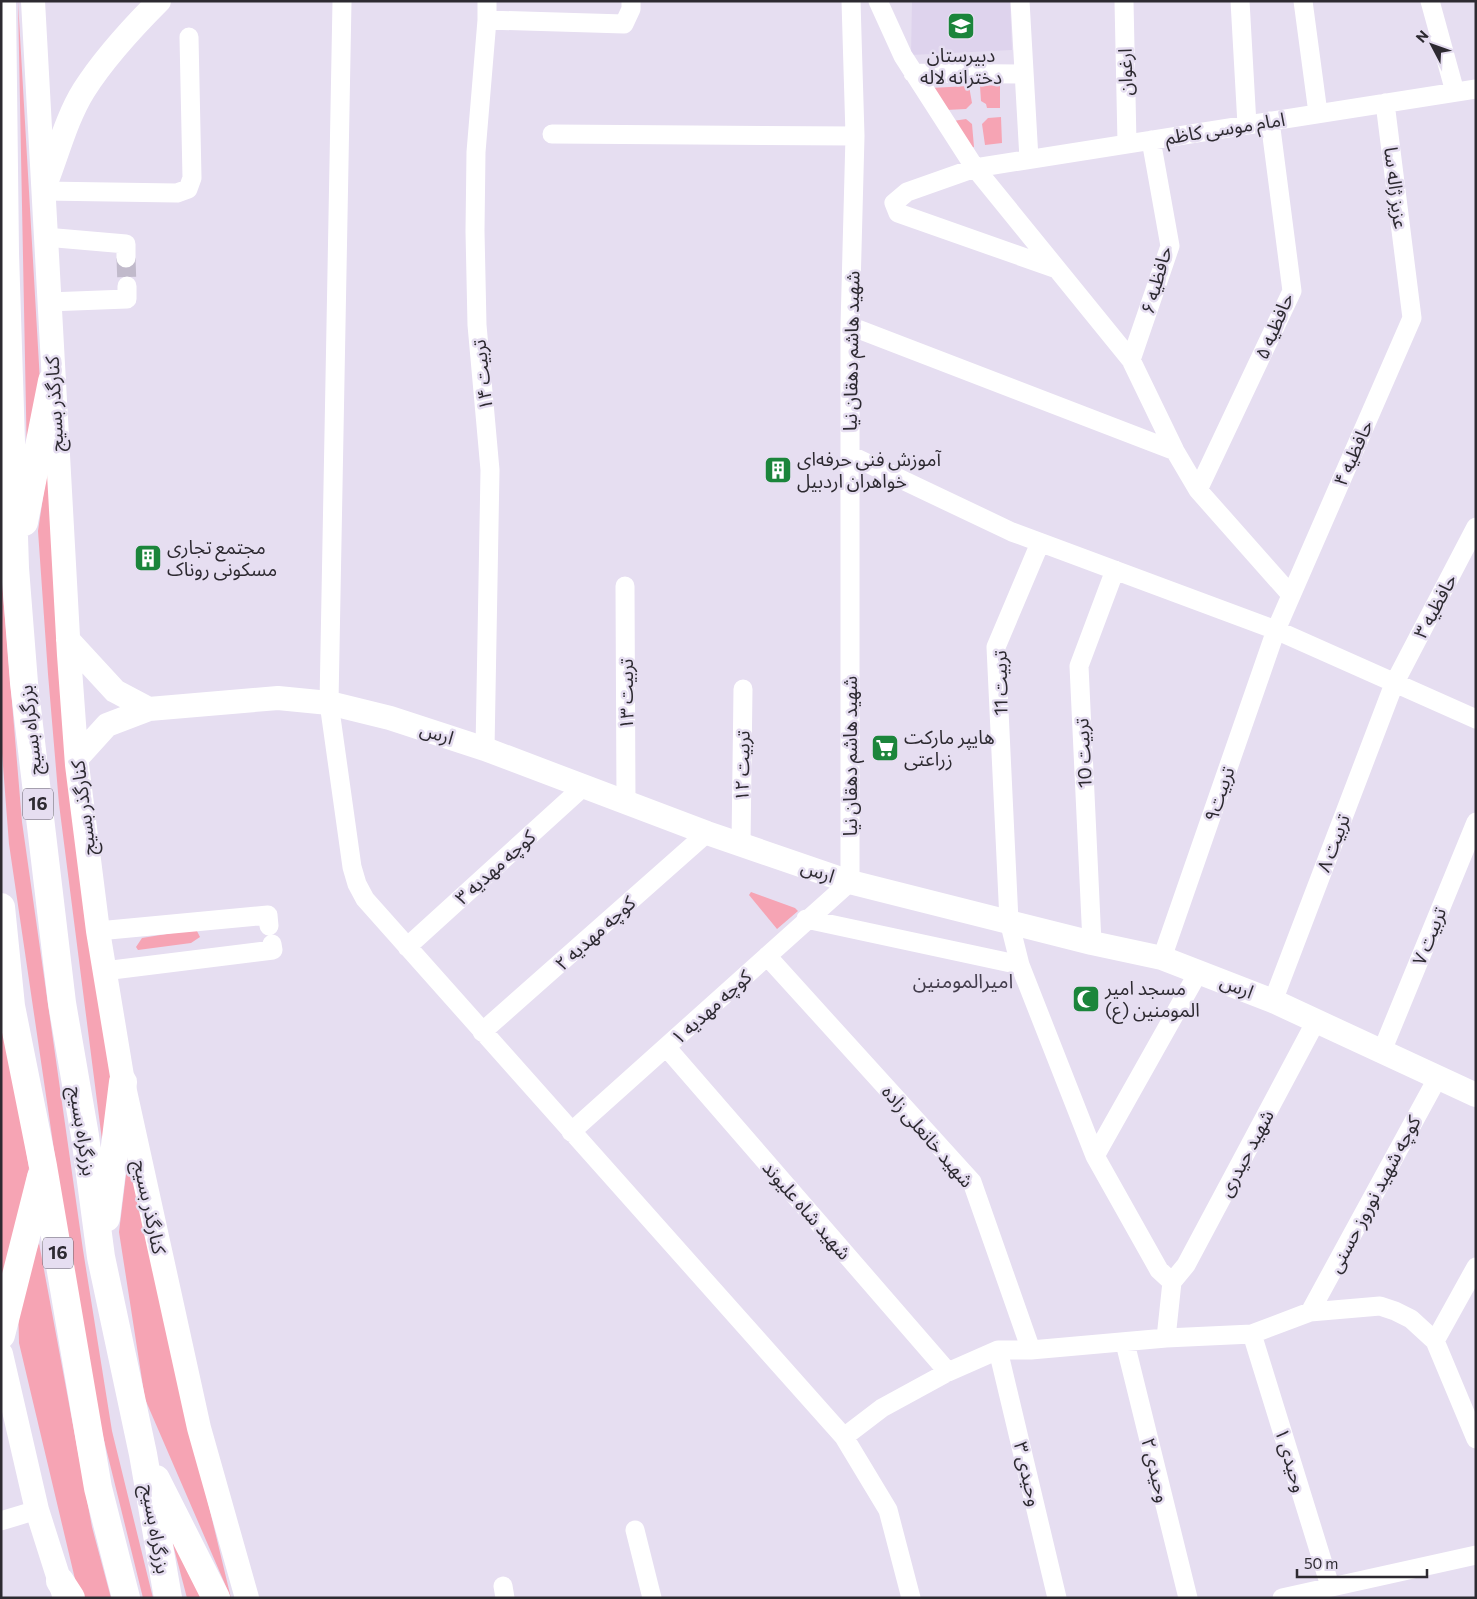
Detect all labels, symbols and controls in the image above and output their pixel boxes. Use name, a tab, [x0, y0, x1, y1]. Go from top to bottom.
school or university icon: دبیرستان دخترانه لاله	[946, 11, 976, 41]
north arrow	[1407, 20, 1457, 70]
text: N	[1412, 27, 1432, 46]
place label: دبیرستان دخترانه لاله	[920, 43, 1002, 89]
street label: ارغوان	[1113, 48, 1137, 96]
street label: امام موسی کاظم	[1163, 107, 1287, 152]
street label: عزیز ژاله سا	[1379, 146, 1413, 230]
street label: حافظیه ۶	[1135, 243, 1176, 316]
street label: شهید هاشم دهقان نیا	[838, 271, 867, 431]
street label: حافظیه ۵	[1249, 289, 1298, 362]
street label: تربیت ۱۴	[466, 338, 498, 412]
street label: کنارگذر بسیج	[39, 354, 71, 452]
street label: حافظیه ۴	[1328, 416, 1377, 489]
place label: آموزش فنی حرفه‌ای خواهران اردبیل	[797, 447, 942, 493]
building icon: آموزش فنی حرفه‌ای خواهران اردبیل	[763, 455, 793, 485]
place label: مجتمع تجاری مسکونی روناک	[167, 535, 277, 581]
building icon: مجتمع تجاری مسکونی روناک	[133, 543, 163, 573]
street label: حافظیه ۳	[1408, 570, 1461, 642]
street label: تربیت 11	[987, 650, 1013, 716]
street label: تربیت ۱۳	[614, 659, 638, 730]
street label: شهید هاشم دهقان نیا	[838, 676, 865, 836]
street label: بزرگراه بسیج	[13, 684, 50, 776]
street label: ارس	[417, 716, 457, 750]
street label: تربیت 10	[1069, 718, 1097, 788]
place label: هایپر مارکت زراعتی	[904, 725, 995, 771]
street label: تربیت ۱۲	[729, 730, 755, 802]
supermarket icon: هایپر مارکت زراعتی	[870, 733, 900, 763]
street label: کنارگذر بسیج	[65, 758, 104, 857]
street label: تربیت۹	[1198, 763, 1240, 825]
road number: 16	[23, 789, 53, 820]
street label: تربیت ۸	[1311, 811, 1355, 875]
street label: کوچه مهدیه ۳	[450, 824, 542, 910]
street label: ارس	[798, 854, 838, 888]
street label: کوچه مهدیه ۲	[550, 890, 642, 976]
street label: تربیت ۷	[1407, 904, 1451, 968]
street label: کوچه مهدیه ۱	[666, 964, 758, 1050]
district label: امیرالمومنین	[913, 968, 1013, 993]
street label: ارس	[1217, 969, 1257, 1003]
place label: مسجد امیر المومنین (ع)	[1104, 976, 1200, 1024]
mosque icon: مسجد امیر المومنین (ع)	[1071, 984, 1101, 1014]
street label: شهید خانعلی زاده	[877, 1080, 979, 1192]
street label: بزرگراه بسیج	[61, 1085, 102, 1178]
street label: شهید حیدری	[1213, 1105, 1279, 1201]
street label: کوچه شهید نوروز حسنی	[1323, 1110, 1427, 1277]
street label: شهید شاه علیوند	[757, 1155, 857, 1265]
street label: کنارگذر بسیج	[125, 1158, 172, 1258]
road number: 16	[43, 1238, 73, 1268]
street label: وحیدی ۱	[1270, 1425, 1312, 1495]
street label: وحیدی ۲	[1136, 1435, 1176, 1505]
street label: وحیدی ۳	[1009, 1439, 1047, 1509]
street label: بزرگراه بسیج	[133, 1482, 176, 1576]
scale bar	[1297, 1546, 1427, 1578]
text: 50 m	[1304, 1554, 1338, 1572]

